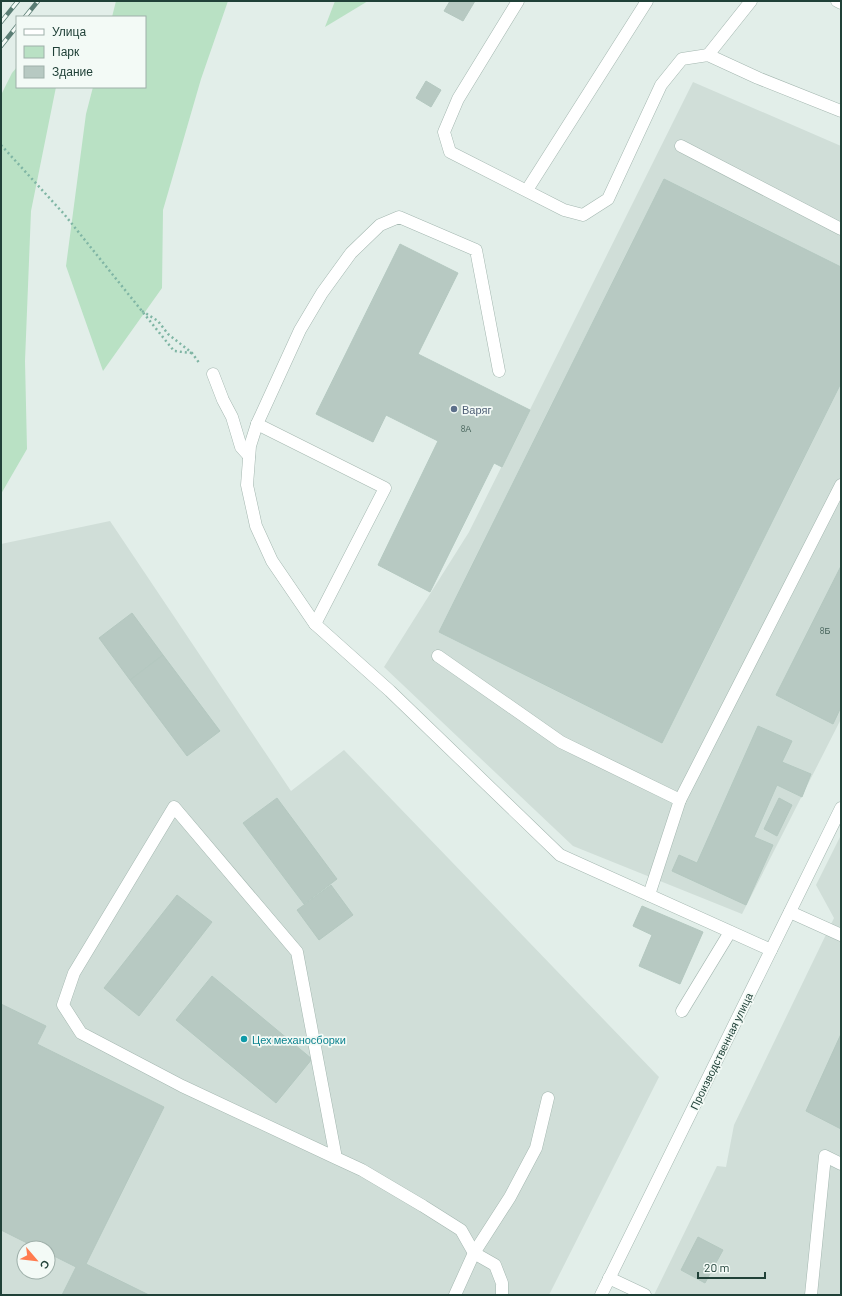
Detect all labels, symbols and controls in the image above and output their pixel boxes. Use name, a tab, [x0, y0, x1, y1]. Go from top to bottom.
legend	[16, 16, 146, 88]
text: Улица	[52, 24, 86, 39]
text: Парк	[52, 44, 80, 59]
text: Здание	[52, 64, 93, 79]
place label: Варяг	[462, 403, 491, 416]
marker: Варяг	[449, 404, 459, 414]
house number: 8А	[461, 423, 471, 434]
house number: 8Б	[820, 625, 830, 636]
street label: Производственная улица	[687, 990, 755, 1112]
place label: Цех механосборки	[252, 1033, 346, 1046]
marker: Цех механосборки	[239, 1034, 249, 1044]
north arrow	[16, 1240, 56, 1280]
scale bar	[698, 1254, 765, 1280]
text: С	[38, 1258, 53, 1272]
text: 20 m	[704, 1260, 730, 1274]

